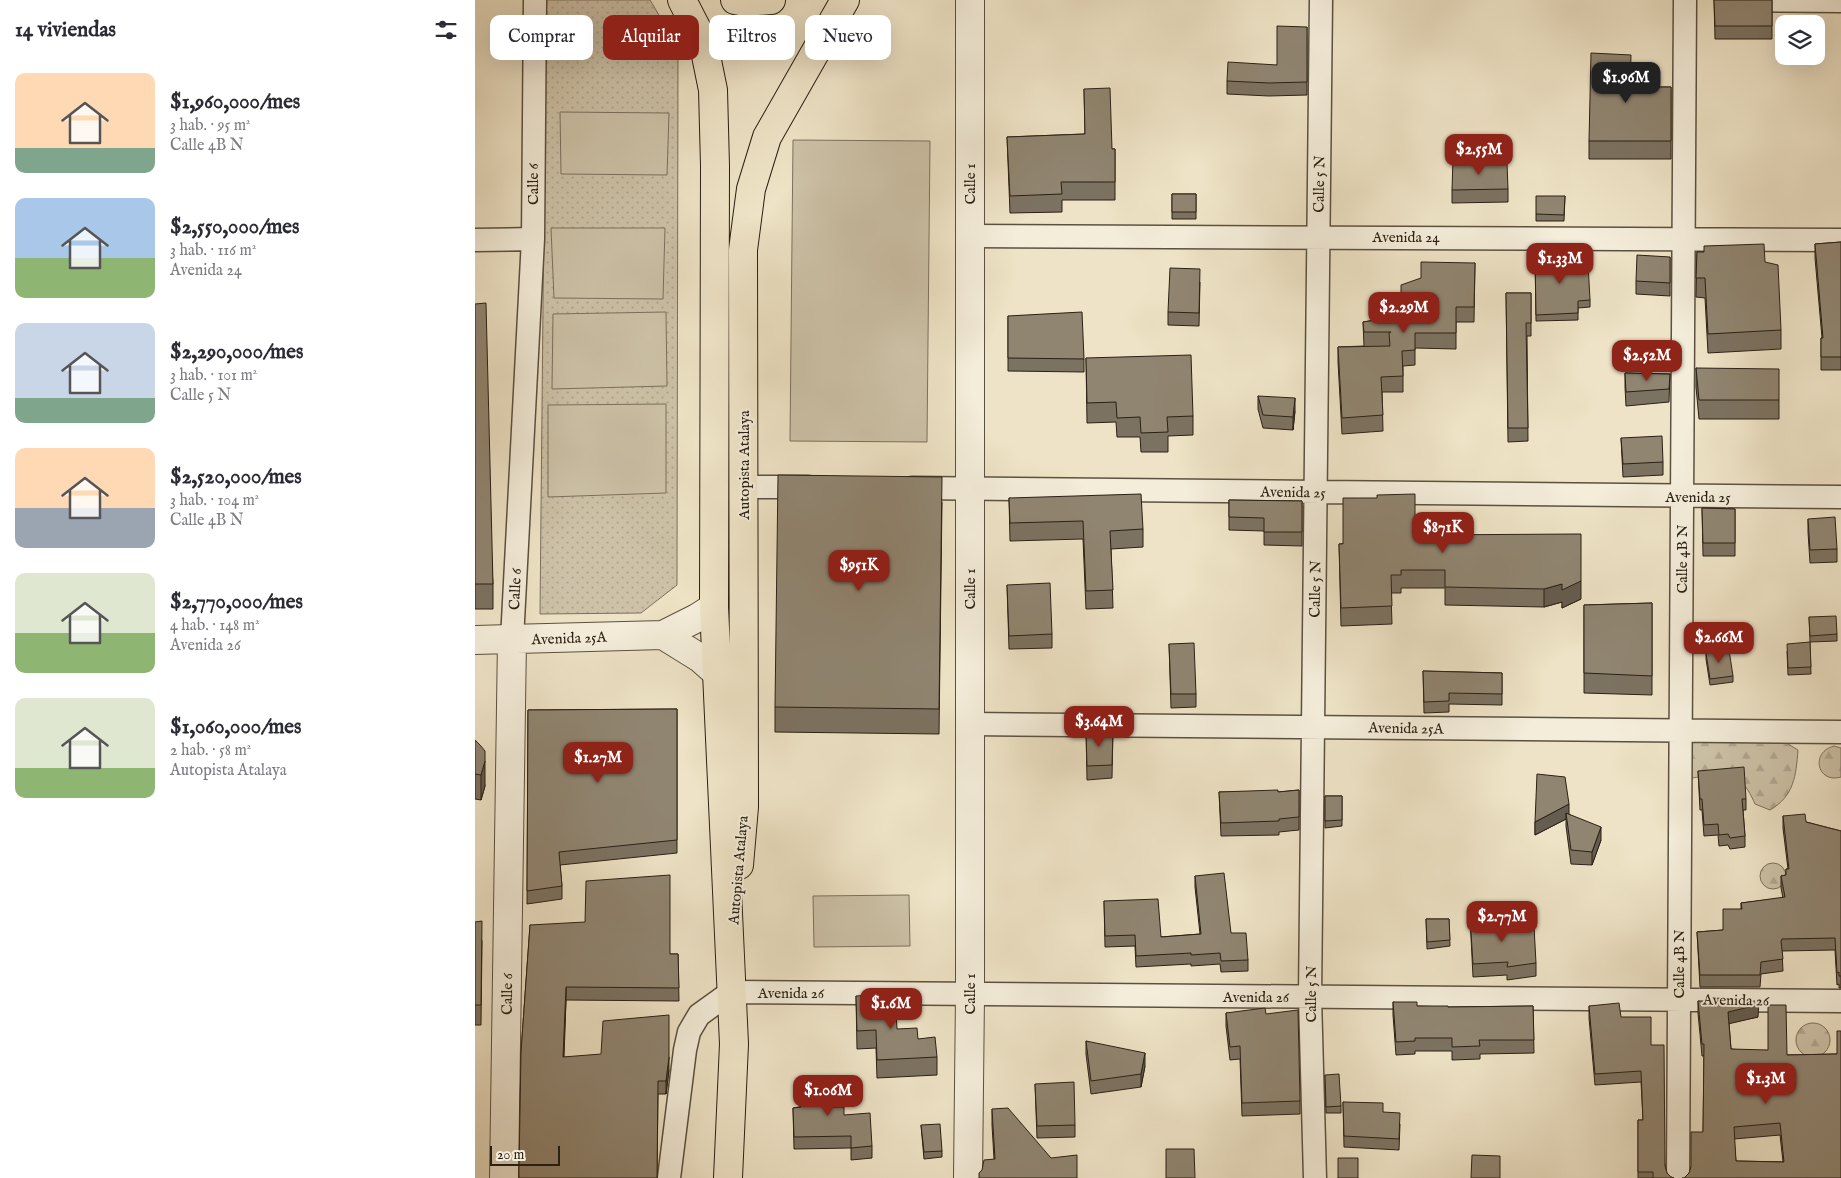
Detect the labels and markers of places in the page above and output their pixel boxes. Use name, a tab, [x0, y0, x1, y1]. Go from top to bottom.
pin: $1.96M	[1585, 62, 1667, 104]
pin: $2.55M	[1438, 134, 1520, 176]
pin: $1.33M	[1519, 242, 1601, 285]
pin: $2.29M	[1363, 292, 1445, 334]
pin: $2.52M	[1606, 340, 1688, 382]
pin: $871K	[1408, 512, 1478, 554]
pin: $951K	[824, 550, 894, 592]
pin: $2.66M	[1678, 622, 1760, 664]
pin: $3.64M	[1058, 706, 1140, 748]
pin: $1.27M	[557, 742, 639, 784]
pin: $2.77M	[1461, 900, 1543, 943]
pin: $1.6M	[856, 988, 926, 1030]
pin: $1.3M	[1731, 1062, 1801, 1105]
pin: $1.06M	[787, 1074, 869, 1117]

